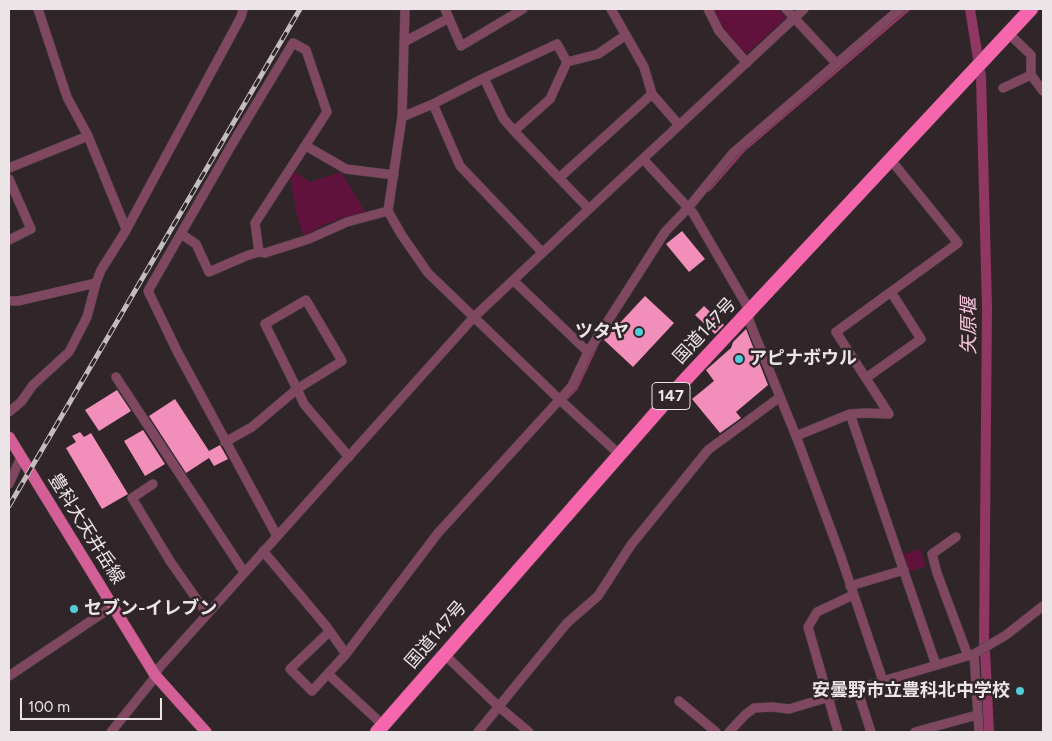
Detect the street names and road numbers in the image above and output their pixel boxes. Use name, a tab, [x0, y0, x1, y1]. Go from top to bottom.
street label: 国道147号	[669, 294, 741, 368]
road number: 147	[652, 382, 690, 410]
street label: 豊科大天井岳線	[43, 470, 129, 588]
street label: 国道147号	[401, 597, 471, 673]

